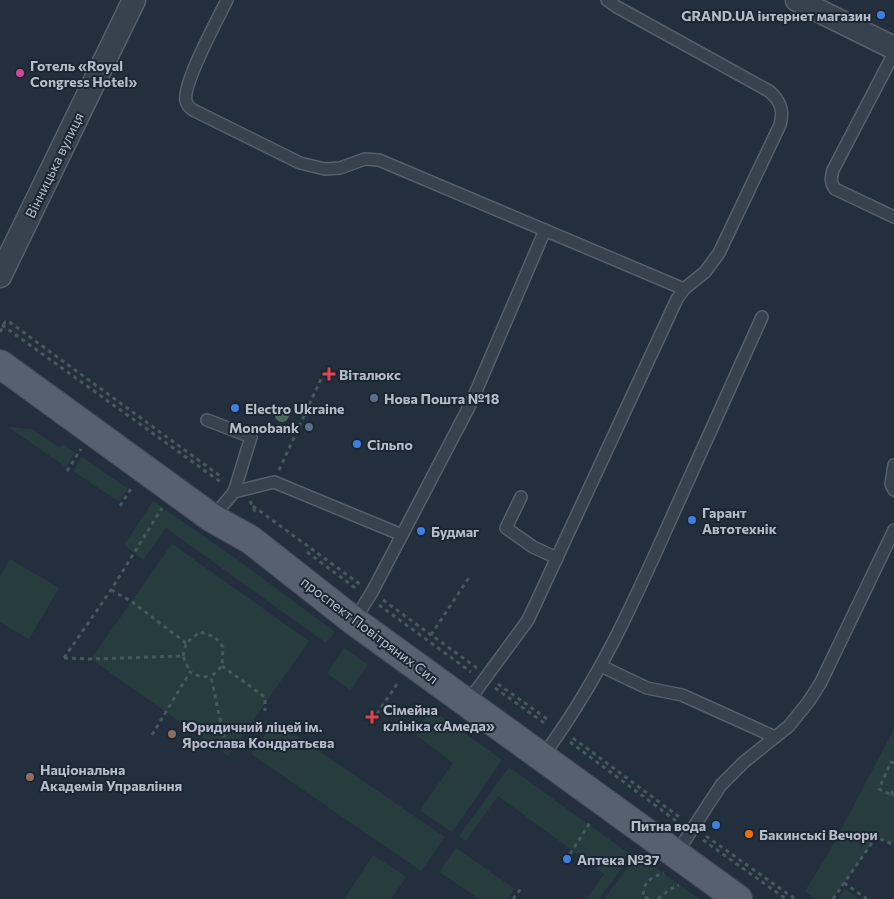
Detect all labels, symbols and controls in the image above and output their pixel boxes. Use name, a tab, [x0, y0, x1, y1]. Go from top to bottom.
place label: GRAND.UA інтернет магазин	[681, 7, 871, 24]
marker: GRAND.UA інтернет магазин	[875, 9, 887, 21]
place label: Готель «Royal Congress Hotel»	[30, 57, 137, 90]
marker: Готель «Royal Congress Hotel»	[14, 67, 26, 79]
street label: Вінницька вулиця	[21, 110, 87, 220]
place label: Віталюкс	[339, 366, 401, 383]
marker: Віталюкс	[323, 368, 335, 380]
place label: Нова Пошта №18	[384, 390, 500, 407]
marker: Нова Пошта №18	[368, 392, 380, 404]
place label: Electro Ukraine	[245, 400, 344, 417]
marker: Electro Ukraine	[229, 402, 241, 414]
place label: Monobank	[229, 419, 299, 436]
marker: Monobank	[303, 421, 315, 433]
place label: Сільпо	[367, 436, 413, 453]
marker: Сільпо	[351, 438, 363, 450]
place label: Гарант Автотехнік	[702, 504, 777, 537]
marker: Гарант Автотехнік	[686, 514, 698, 526]
place label: Будмаг	[431, 523, 479, 540]
marker: Будмаг	[415, 525, 427, 537]
street label: проспект Повітряних Сил	[298, 573, 442, 687]
place label: Сімейна клініка «Амеда»	[383, 701, 495, 734]
marker: Сімейна клініка «Амеда»	[365, 710, 379, 724]
place label: Юридичний ліцей ім. Ярослава Кондратьєва	[182, 718, 334, 751]
marker: Юридичний ліцей ім. Ярослава Кондратьєва	[166, 728, 178, 740]
place label: Національна Академія Управління	[40, 761, 182, 794]
marker: Національна Академія Управління	[24, 771, 36, 783]
place label: Питна вода	[631, 817, 706, 834]
marker: Питна вода	[710, 819, 722, 831]
place label: Бакинські Вечори	[759, 826, 878, 843]
marker: Бакинські Вечори	[743, 828, 755, 840]
place label: Аптека №37	[577, 851, 660, 868]
marker: Аптека №37	[561, 853, 573, 865]

